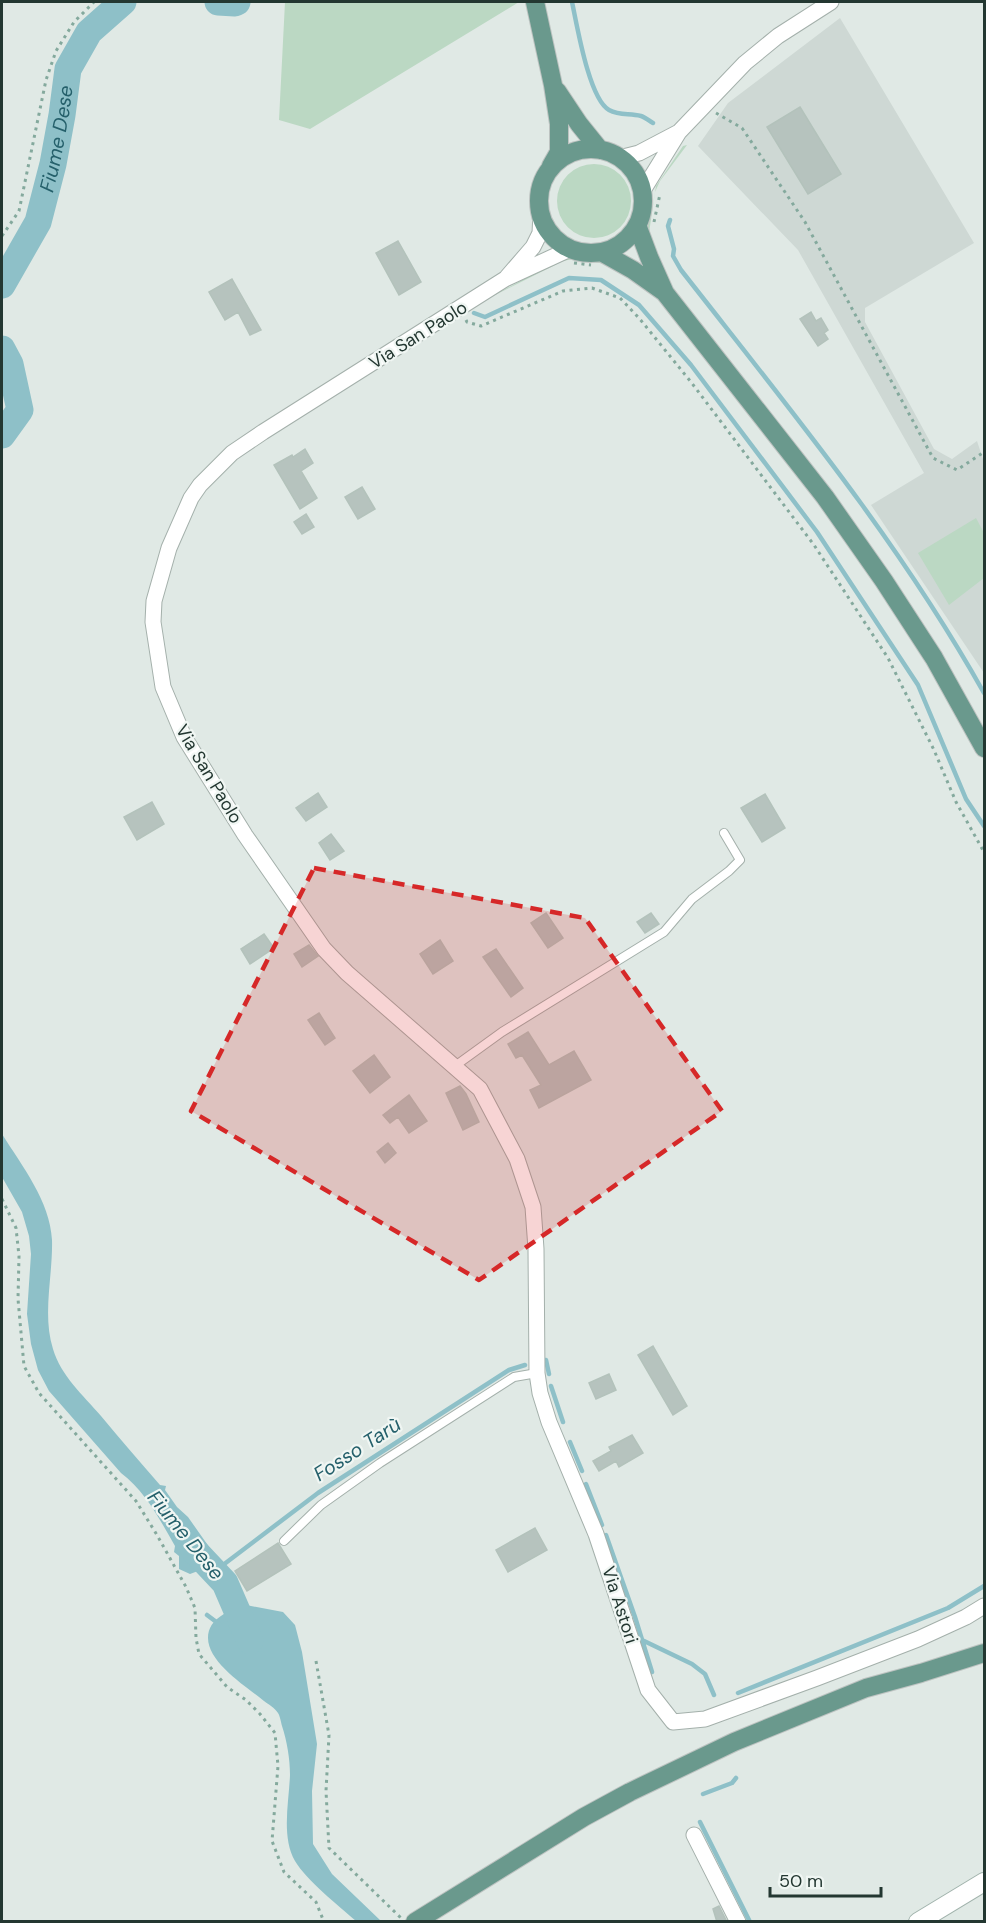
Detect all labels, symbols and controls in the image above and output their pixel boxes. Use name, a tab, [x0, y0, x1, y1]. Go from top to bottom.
water label: Fiume Dese	[33, 84, 79, 195]
street label: Via San Paolo	[364, 295, 472, 375]
street label: Via San Paolo	[170, 720, 248, 828]
water label: Fosso Tarù	[308, 1411, 406, 1487]
water label: Fiume Dese	[142, 1485, 230, 1585]
street label: Via Astori	[596, 1563, 644, 1647]
scale bar	[770, 1860, 881, 1898]
text: 50 m	[779, 1869, 823, 1893]

